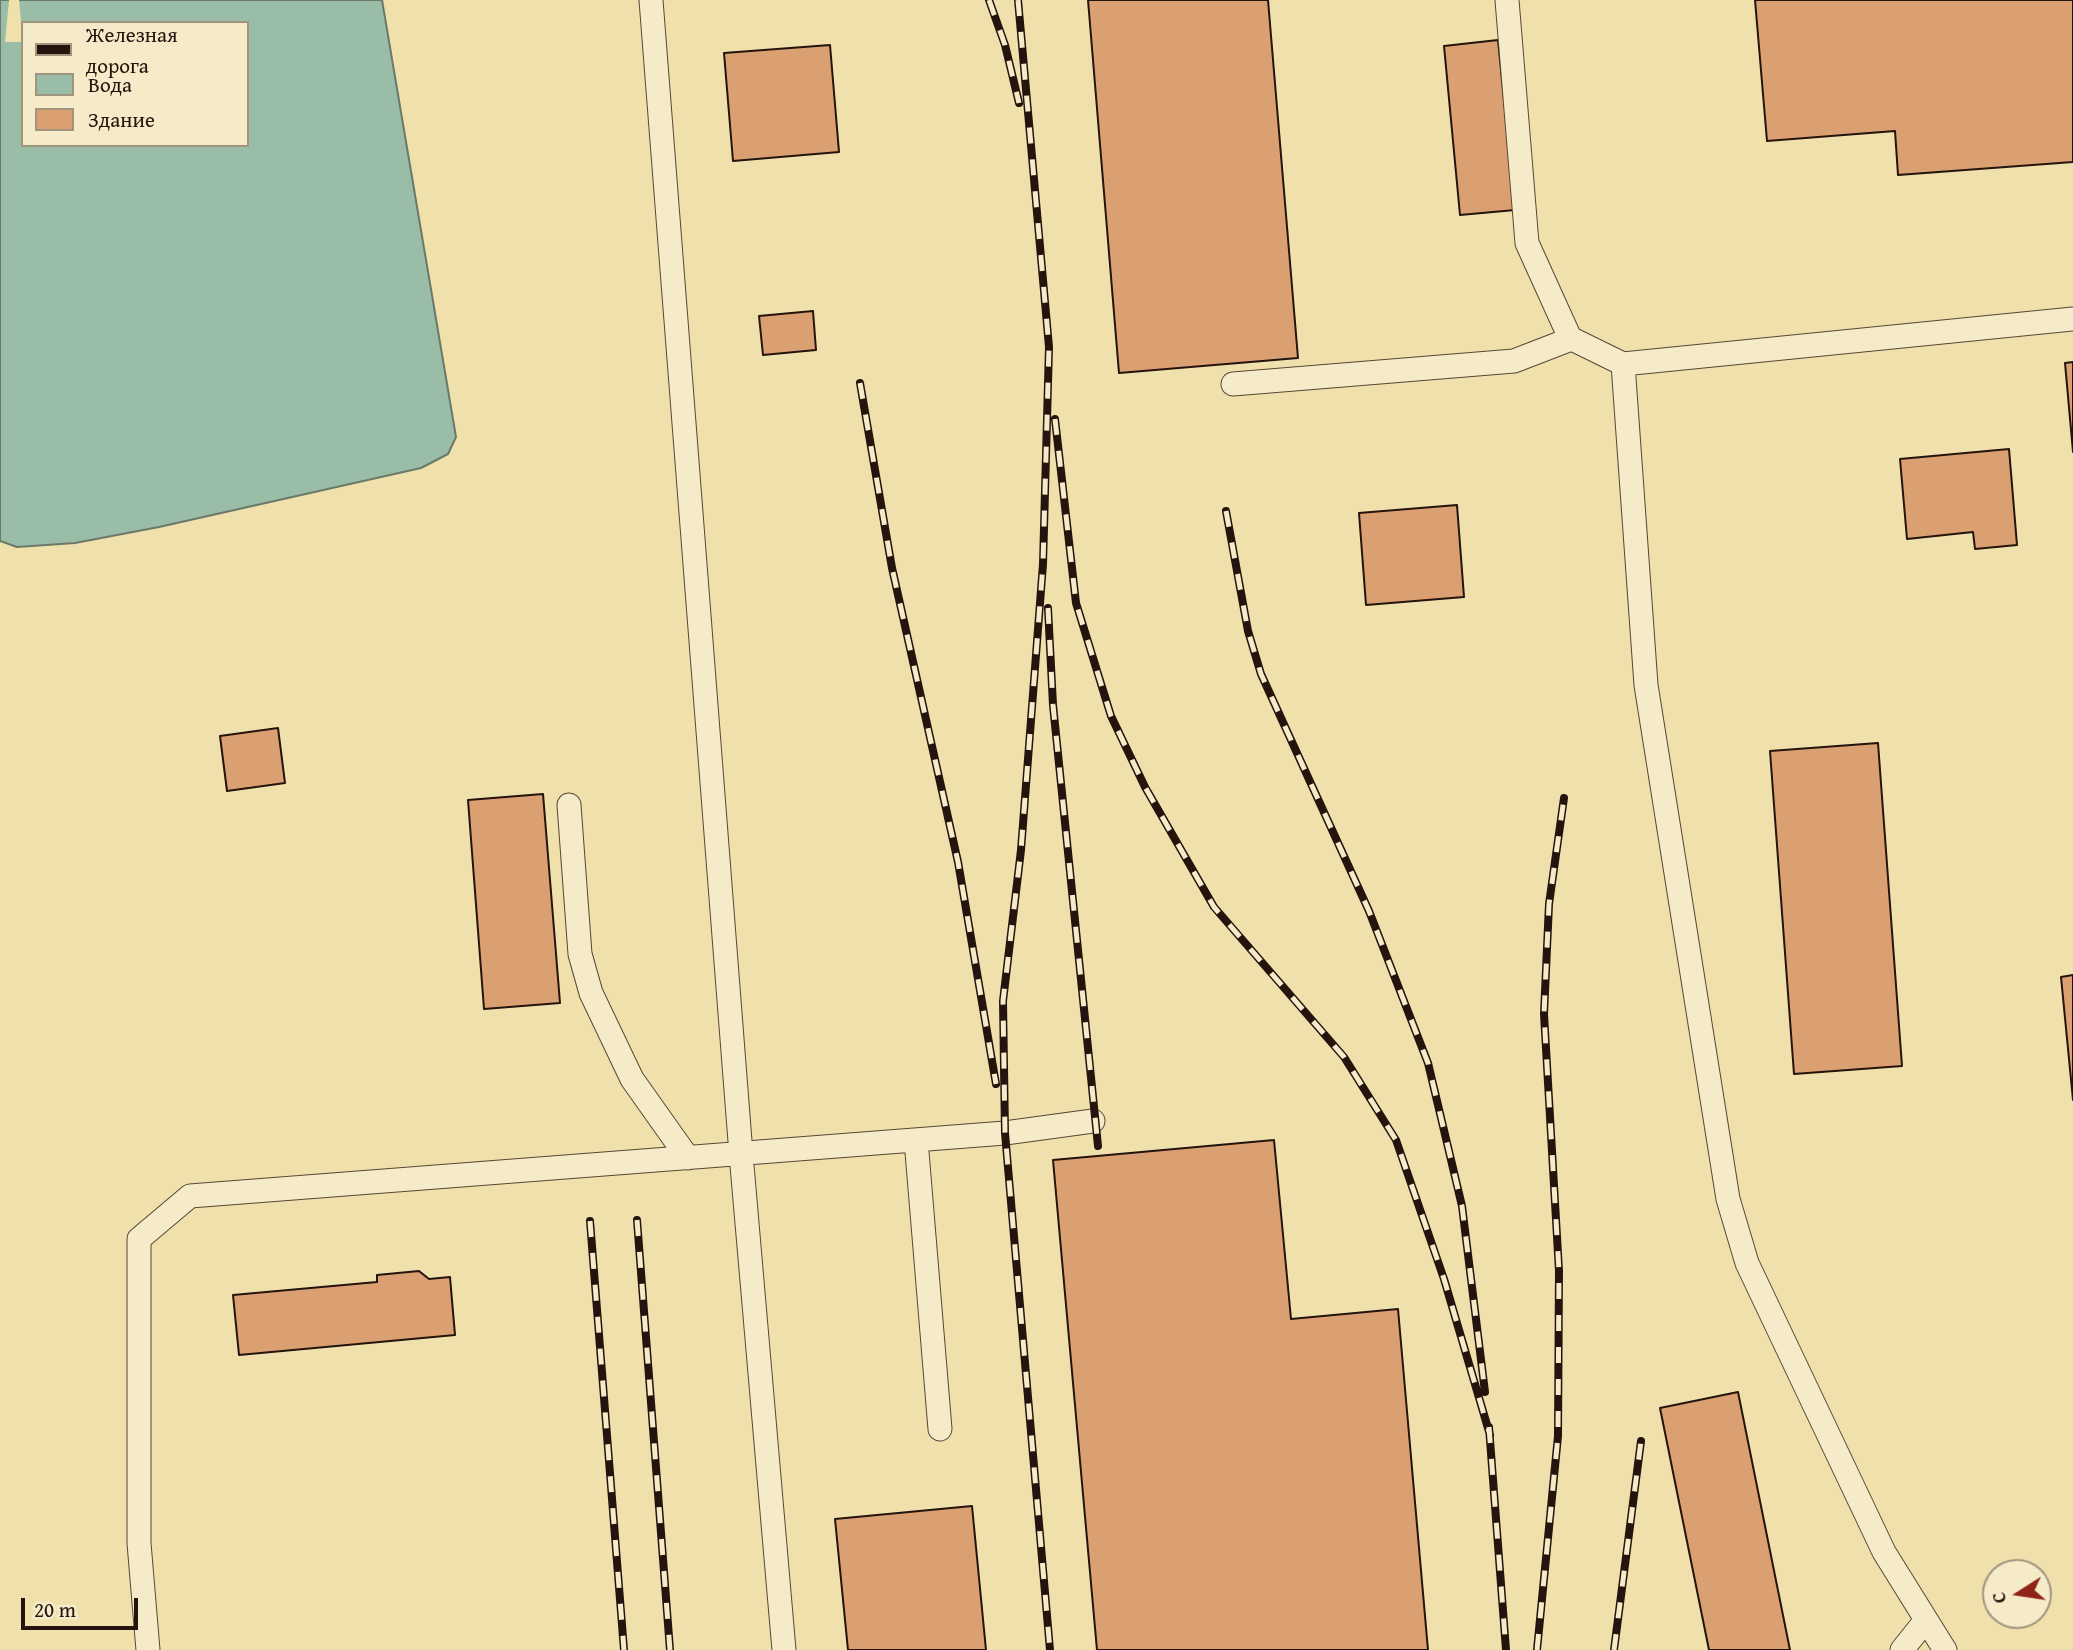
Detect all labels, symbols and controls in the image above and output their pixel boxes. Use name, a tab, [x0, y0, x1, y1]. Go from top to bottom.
text: Железная дорога	[86, 19, 178, 81]
legend	[21, 21, 248, 147]
text: Вода	[88, 69, 132, 100]
text: Здание	[88, 104, 155, 135]
north arrow	[1982, 1559, 2052, 1629]
scale bar	[24, 1584, 142, 1628]
text: С	[1984, 1590, 2013, 1606]
text: 20 m	[34, 1594, 76, 1625]

